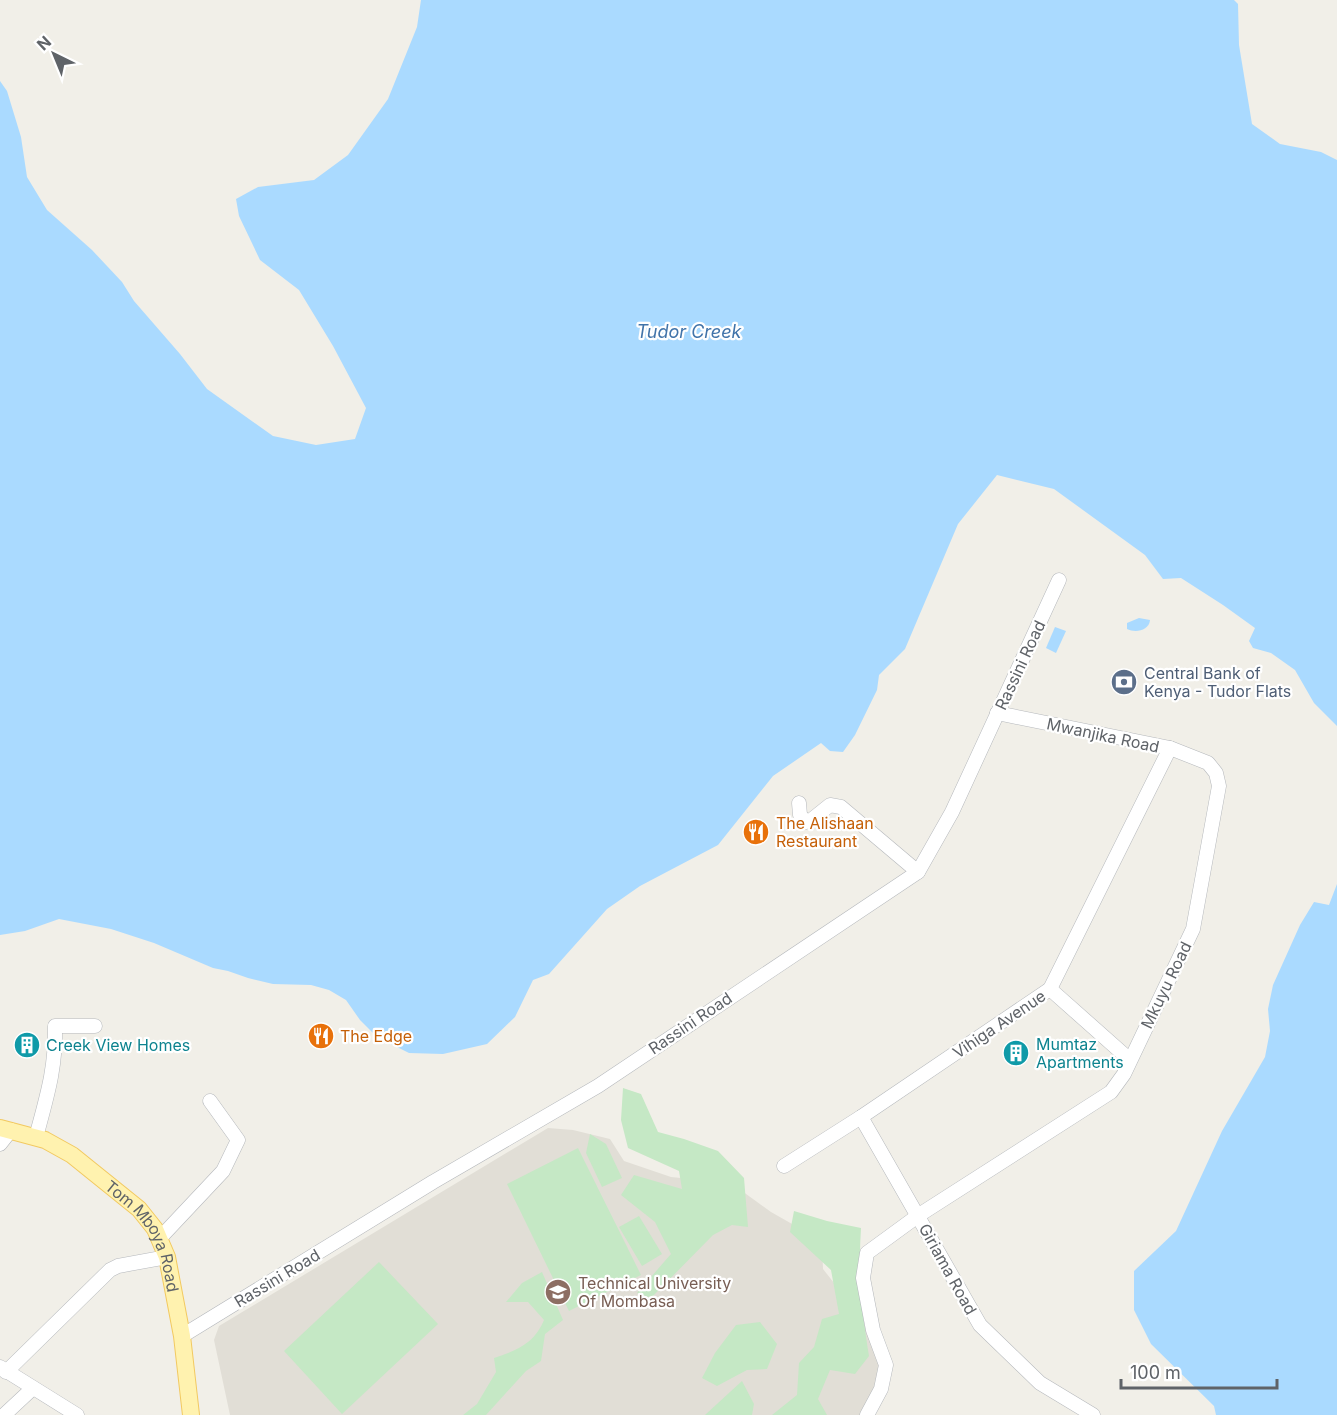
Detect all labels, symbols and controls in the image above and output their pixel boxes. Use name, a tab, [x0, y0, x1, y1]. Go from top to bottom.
north arrow	[24, 24, 84, 84]
text: N	[32, 32, 55, 55]
water label: Tudor Creek	[637, 321, 743, 342]
street label: Rassini Road	[991, 617, 1049, 713]
place label: Central Bank of Kenya - Tudor Flats	[1144, 663, 1291, 701]
bank icon: Central Bank of Kenya - Tudor Flats	[1109, 667, 1139, 697]
street label: Mwanjika Road	[1045, 713, 1161, 757]
place label: The Alishaan Restaurant	[776, 813, 874, 851]
restaurant icon: The Alishaan Restaurant	[741, 817, 771, 847]
street label: Mkuyu Road	[1136, 938, 1196, 1032]
street label: Vihiga Avenue	[949, 986, 1049, 1062]
street label: Rassini Road	[644, 988, 736, 1058]
restaurant icon: The Edge	[306, 1021, 336, 1051]
place label: The Edge	[340, 1026, 412, 1046]
building icon: Creek View Homes	[12, 1030, 42, 1060]
place label: Mumtaz Apartments	[1036, 1034, 1124, 1072]
place label: Creek View Homes	[46, 1035, 190, 1055]
building icon: Mumtaz Apartments	[1001, 1038, 1031, 1068]
street label: Tom Mboya Road	[101, 1176, 183, 1294]
street label: Giriama Road	[915, 1220, 981, 1318]
street label: Rassini Road	[231, 1245, 323, 1311]
place label: Technical University Of Mombasa	[578, 1273, 731, 1311]
school or university icon: Technical University Of Mombasa	[543, 1277, 573, 1307]
scale bar	[1121, 1352, 1277, 1390]
text: 100 m	[1130, 1362, 1181, 1383]

